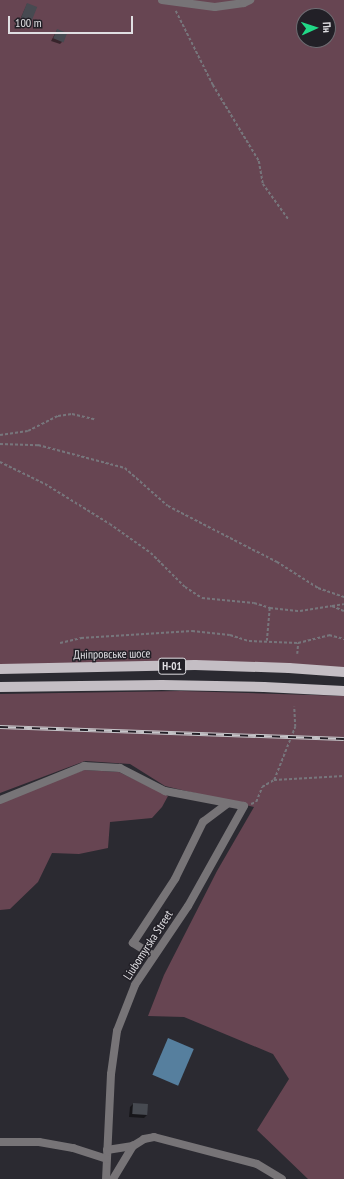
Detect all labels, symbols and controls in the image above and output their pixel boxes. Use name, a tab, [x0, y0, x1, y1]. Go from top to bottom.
scale bar	[10, 8, 135, 34]
north arrow	[296, 8, 336, 48]
text: 100 m	[15, 15, 42, 30]
text: Пн	[320, 22, 334, 33]
street label: Дніпровське шосе	[73, 646, 151, 662]
road number: Н-01	[158, 657, 186, 675]
street label: Liubomyrska Street	[120, 908, 176, 982]

